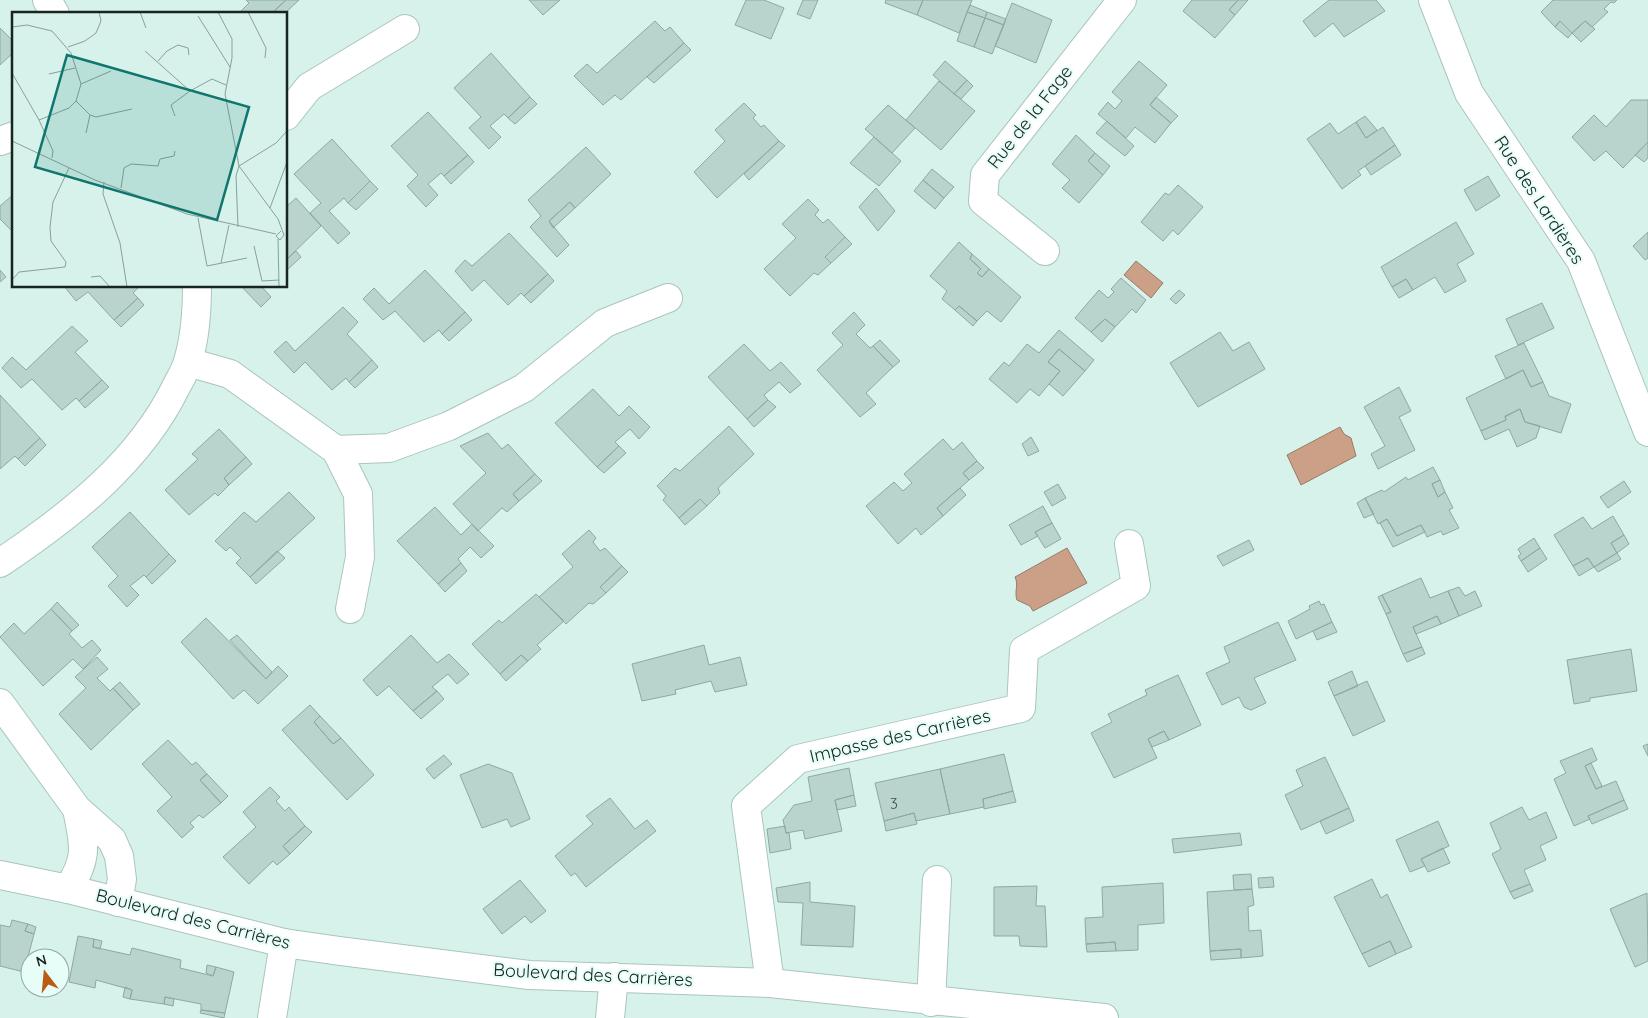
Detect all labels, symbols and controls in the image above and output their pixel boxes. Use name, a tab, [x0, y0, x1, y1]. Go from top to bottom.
inset map	[12, 12, 288, 288]
street label: Rue de la Fage	[982, 60, 1077, 173]
street label: Rue des Lardières	[1489, 131, 1590, 268]
street label: Impasse des Carrières	[807, 704, 993, 768]
house number: 3	[890, 794, 898, 813]
street label: Boulevard des Carrières	[93, 883, 293, 954]
north arrow	[20, 948, 70, 998]
text: N	[34, 950, 49, 971]
street label: Boulevard des Carrières	[493, 958, 693, 991]

